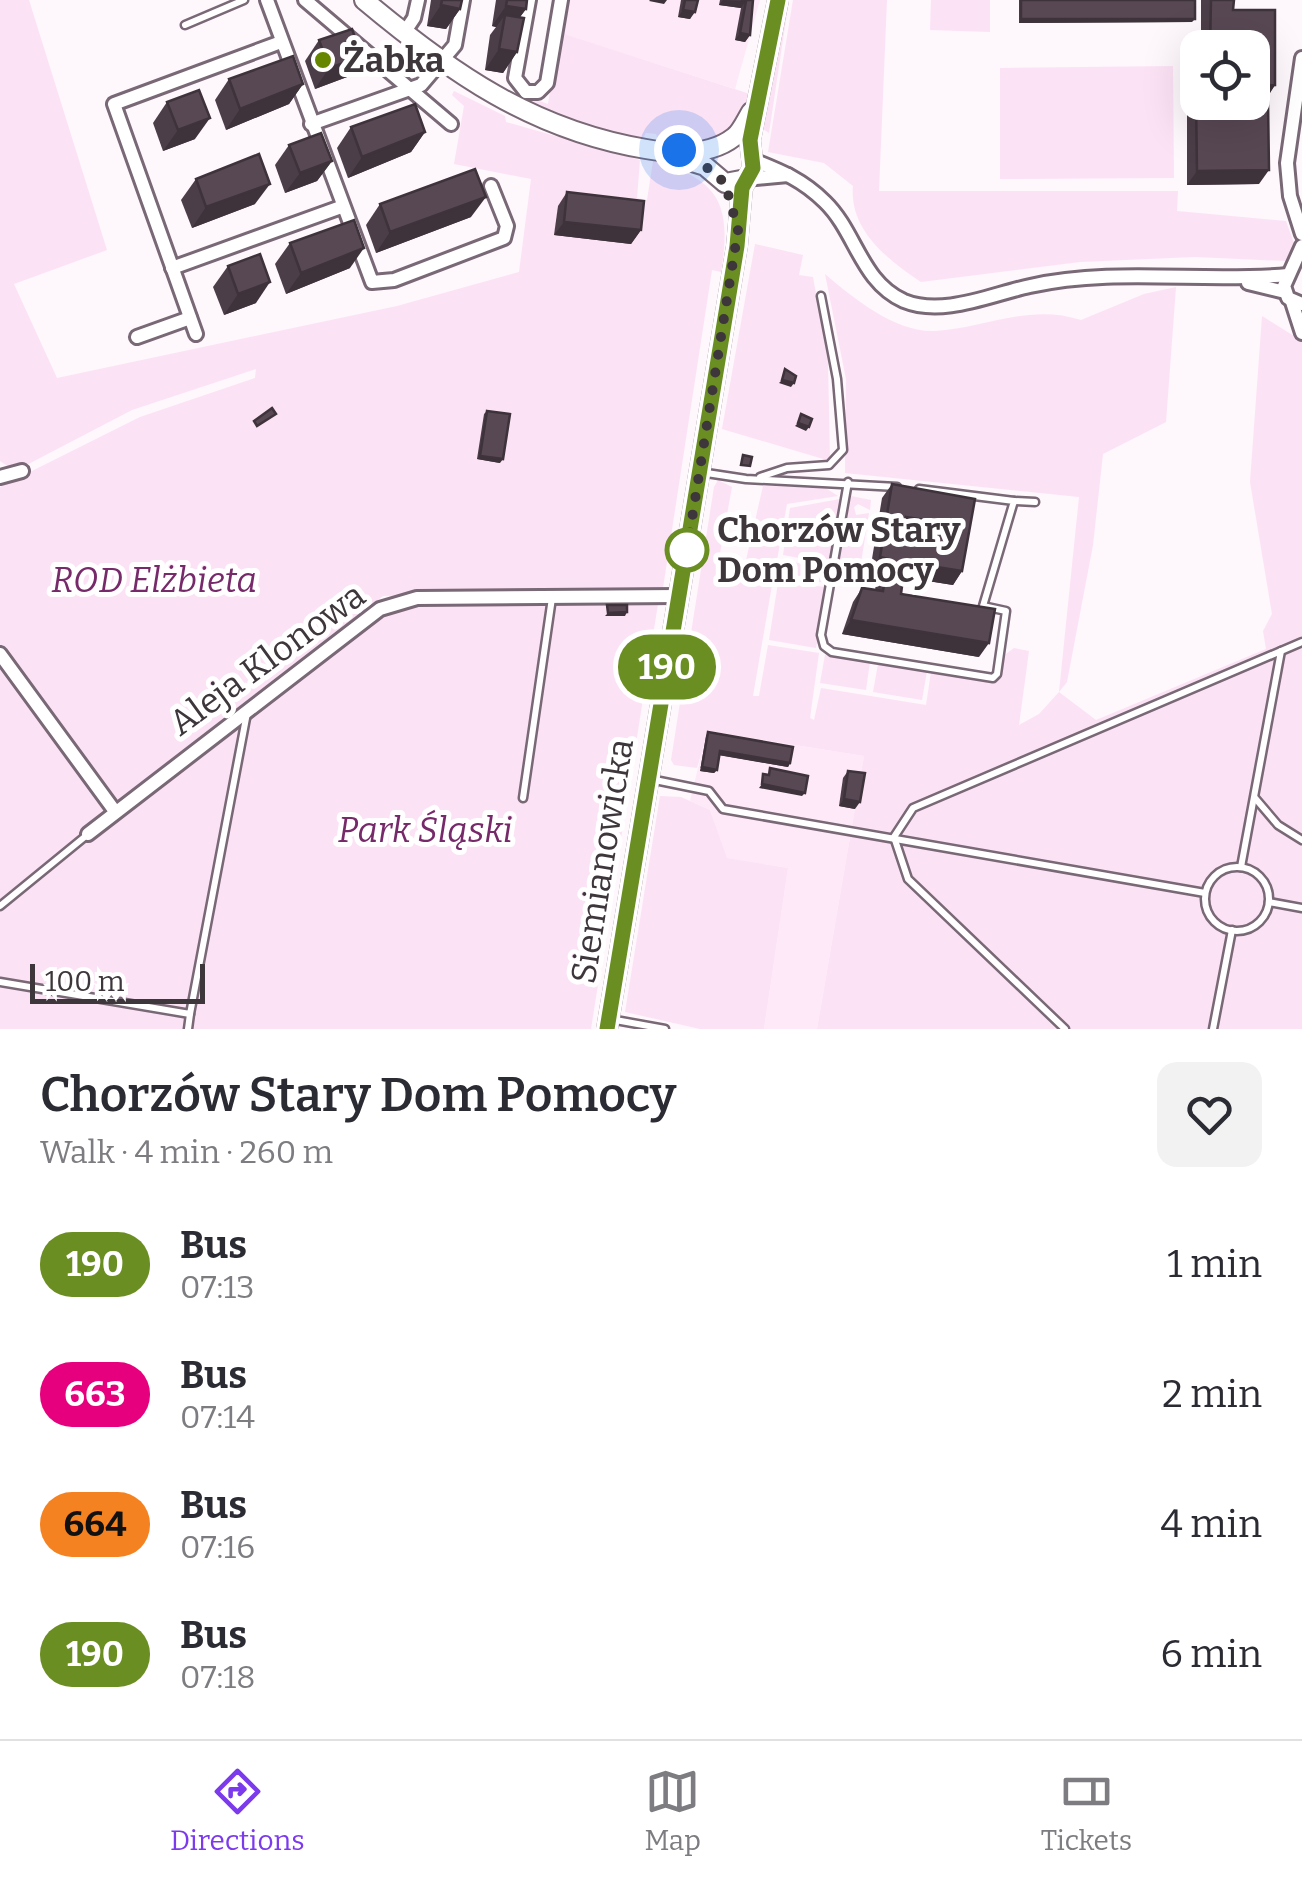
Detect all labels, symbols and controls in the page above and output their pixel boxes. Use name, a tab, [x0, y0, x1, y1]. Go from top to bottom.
map controls	[1180, 30, 1270, 120]
button: locate	[1180, 30, 1270, 120]
place label: Żabka	[343, 39, 445, 81]
marker: Żabka	[312, 49, 334, 71]
your location	[654, 125, 704, 175]
place label: Chorzów Stary Dom Pomocy	[717, 509, 961, 591]
marker: Chorzów Stary Dom Pomocy	[666, 529, 708, 571]
park label: ROD Elżbieta	[51, 559, 257, 601]
street label: Aleja Klonowa	[161, 574, 373, 744]
line badge: 190	[610, 634, 724, 700]
text: 190	[638, 646, 696, 688]
street label: Siemianowicka	[562, 736, 642, 986]
park label: Park Śląski	[338, 809, 512, 851]
scale bar	[30, 959, 205, 1004]
text: 100 m	[45, 965, 125, 998]
button: heart	[1157, 1062, 1262, 1167]
text: Chorzów Stary Dom Pomocy	[40, 1066, 676, 1124]
text: Walk · 4 min · 260 m	[40, 1133, 333, 1171]
text: Bus	[180, 1222, 247, 1268]
text: 1 min	[1167, 1241, 1262, 1287]
text: 190	[66, 1243, 124, 1285]
text: 07:13	[180, 1268, 255, 1306]
text: Bus	[180, 1352, 247, 1398]
text: 2 min	[1162, 1371, 1262, 1417]
text: 663	[64, 1373, 126, 1415]
text: 07:14	[180, 1398, 255, 1436]
text: Bus	[180, 1482, 247, 1528]
text: 4 min	[1161, 1501, 1262, 1547]
text: 664	[64, 1503, 126, 1545]
text: 07:16	[180, 1528, 255, 1566]
text: Bus	[180, 1612, 247, 1658]
text: 6 min	[1160, 1631, 1262, 1677]
text: 190	[66, 1633, 124, 1675]
text: 07:18	[180, 1658, 256, 1696]
tab: Directions	[170, 1764, 305, 1857]
tab: Map	[644, 1764, 701, 1857]
tab: Tickets	[1041, 1764, 1132, 1857]

